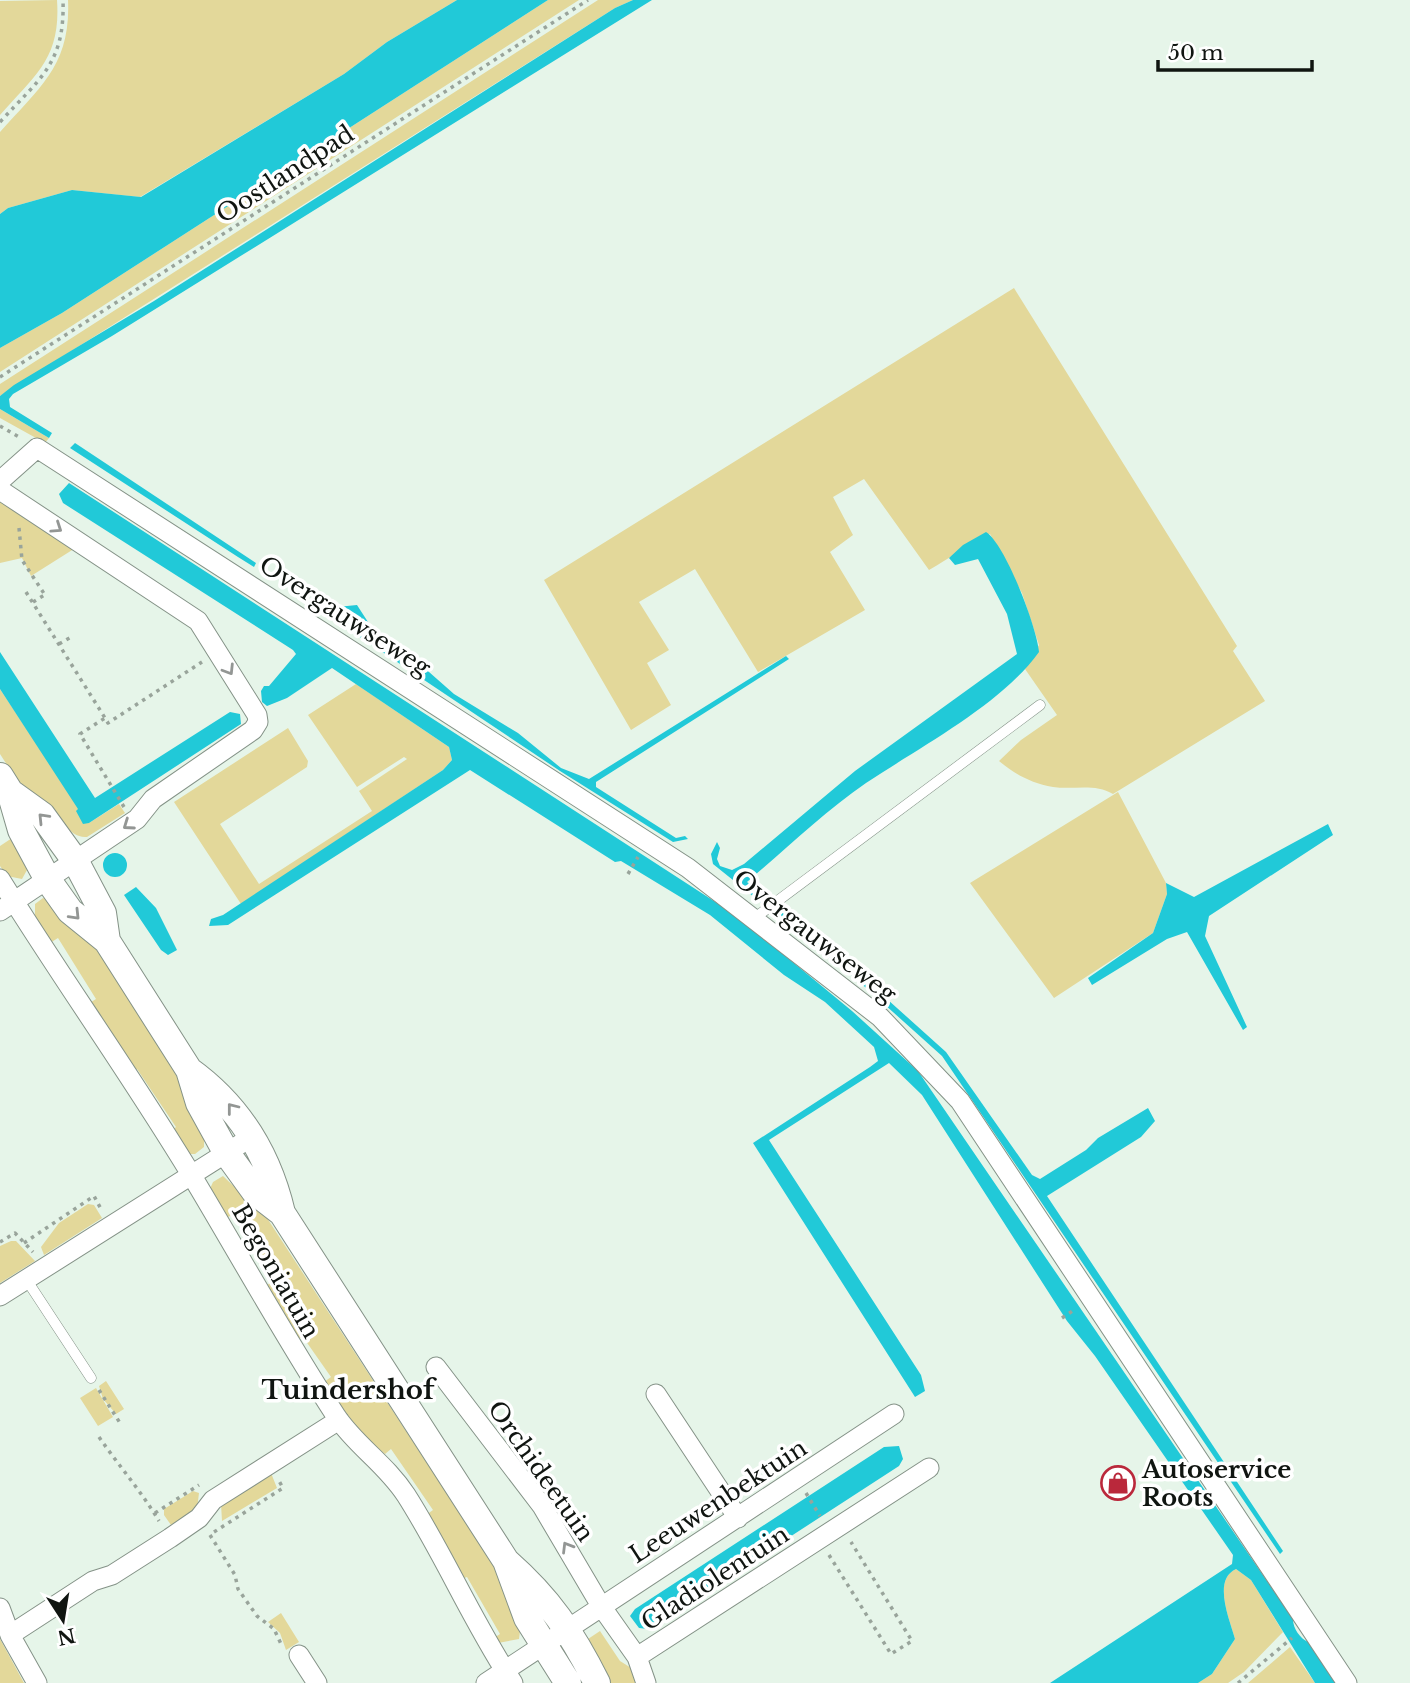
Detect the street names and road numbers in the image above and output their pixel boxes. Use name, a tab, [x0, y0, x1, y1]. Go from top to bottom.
street label: Oostlandpad	[211, 119, 359, 229]
street label: Overgauwseweg	[254, 550, 437, 683]
street label: Overgauwseweg	[728, 863, 903, 1009]
street label: Begoniatuin	[226, 1199, 326, 1343]
street label: Orchideetuin	[482, 1395, 600, 1547]
street label: Leeuwenbektuin	[624, 1433, 812, 1569]
street label: Gladiolentuin	[636, 1520, 794, 1636]

